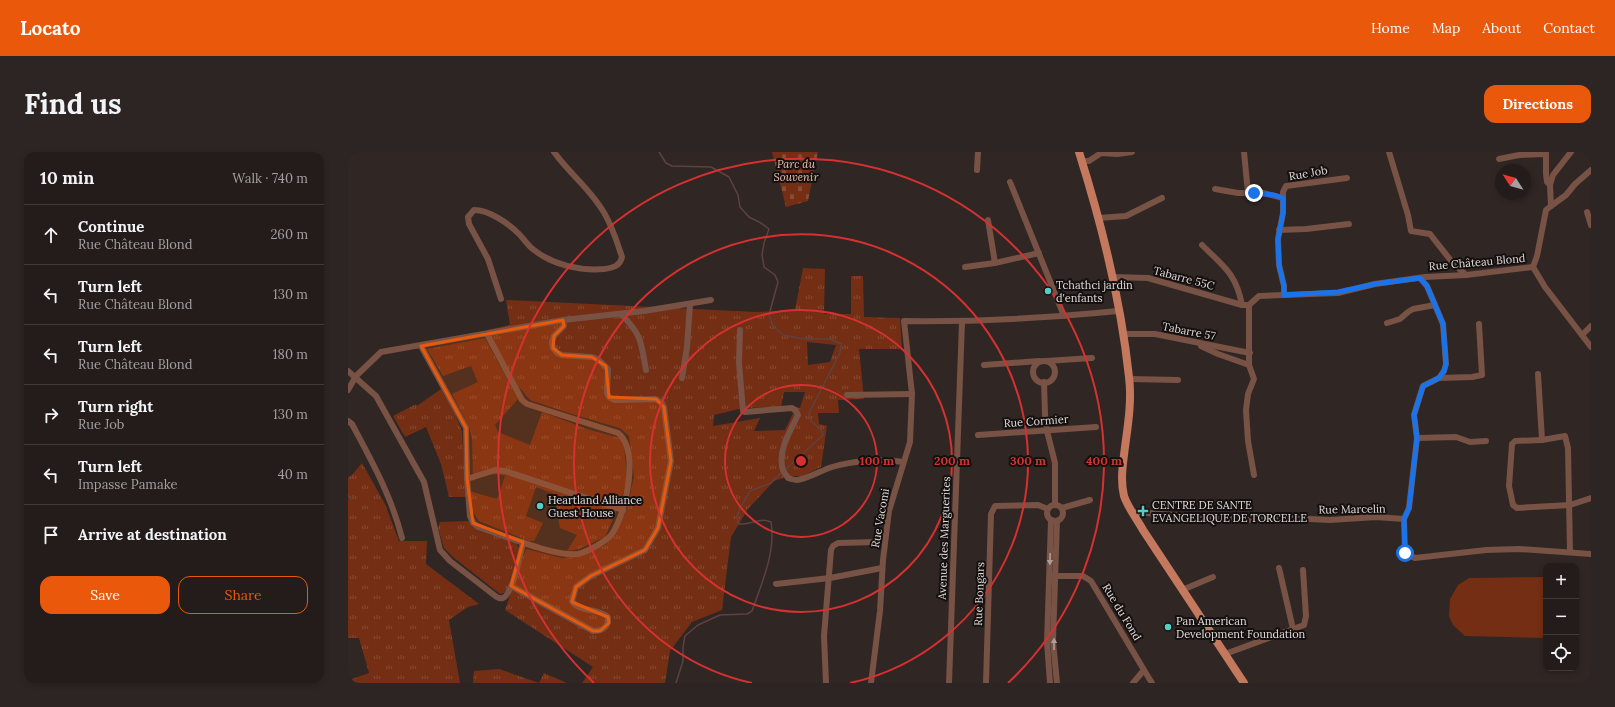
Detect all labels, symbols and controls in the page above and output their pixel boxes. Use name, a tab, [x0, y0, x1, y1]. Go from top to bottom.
text: Locato	[20, 16, 81, 40]
text: Home	[1371, 19, 1410, 37]
text: Map	[1432, 19, 1460, 37]
text: About	[1482, 19, 1521, 37]
text: Contact	[1543, 19, 1595, 37]
button: Directions	[1484, 85, 1591, 123]
text: Find us	[24, 86, 122, 122]
park label: Parc du Souvenir	[774, 157, 819, 184]
street label: Rue Job	[1287, 163, 1329, 183]
north arrow	[1495, 164, 1531, 200]
text: 10 min	[40, 167, 94, 189]
text: Walk · 740 m	[232, 170, 308, 187]
route end	[1245, 184, 1263, 202]
text: Continue	[78, 217, 144, 236]
icon: ahead	[40, 224, 62, 246]
text: 260 m	[270, 226, 308, 243]
text: Rue Château Blond	[78, 236, 193, 253]
street label: Rue Château Blond	[1428, 251, 1526, 273]
street label: Tabarre 55C	[1152, 263, 1216, 293]
text: Turn left	[78, 277, 142, 296]
place label: Tchathci jardin d'enfants	[1056, 278, 1133, 305]
icon: left	[40, 284, 62, 306]
text: 130 m	[273, 286, 308, 303]
marker: Tchathci jardin d'enfants	[1043, 286, 1053, 296]
text: Rue Château Blond	[78, 296, 193, 313]
street label: Tabarre 57	[1161, 319, 1217, 343]
text: Turn left	[78, 337, 142, 356]
icon: left	[40, 344, 62, 366]
text: 180 m	[273, 346, 308, 363]
text: Rue Château Blond	[78, 356, 193, 373]
text: Turn right	[78, 397, 154, 416]
icon: right	[40, 404, 62, 426]
text: 130 m	[273, 406, 308, 423]
street label: Rue Cormier	[1003, 412, 1069, 430]
text: Rue Job	[78, 416, 124, 433]
text: 100 m	[860, 453, 894, 468]
text: 200 m	[934, 453, 970, 468]
text: 300 m	[1010, 453, 1046, 468]
text: 400 m	[1086, 453, 1122, 468]
centre of rings	[794, 454, 808, 468]
text: Turn left	[78, 457, 142, 476]
icon: left	[40, 464, 62, 486]
text: 40 m	[278, 466, 308, 483]
text: Impasse Pamake	[78, 476, 178, 493]
street label: Avenue des Marguerites	[935, 476, 953, 601]
street label: Rue Vacomi	[868, 487, 892, 549]
place label: Heartland Alliance Guest House	[548, 493, 642, 520]
place label: CENTRE DE SANTE EVANGELIQUE DE TORCELLE	[1152, 498, 1307, 525]
marker: Heartland Alliance Guest House	[535, 501, 545, 511]
street label: Rue Marcelin	[1318, 501, 1386, 517]
marker: CENTRE DE SANTE EVANGELIQUE DE TORCELLE	[1137, 505, 1149, 517]
icon: arrive	[40, 524, 62, 546]
text: Arrive at destination	[78, 525, 227, 544]
route start	[1396, 544, 1414, 562]
one-way arrow	[1047, 553, 1053, 566]
street label: Rue Bongars	[971, 562, 987, 626]
map controls	[1543, 563, 1579, 671]
button: +	[1543, 563, 1579, 599]
button: Save	[40, 576, 170, 614]
button: Share	[178, 576, 308, 614]
street label: Rue du Fond	[1100, 581, 1145, 643]
button: −	[1543, 599, 1579, 635]
place label: Pan American Development Foundation	[1176, 614, 1306, 641]
marker: Pan American Development Foundation	[1163, 622, 1173, 632]
button: locate	[1543, 635, 1579, 671]
one-way arrow	[1050, 638, 1057, 650]

